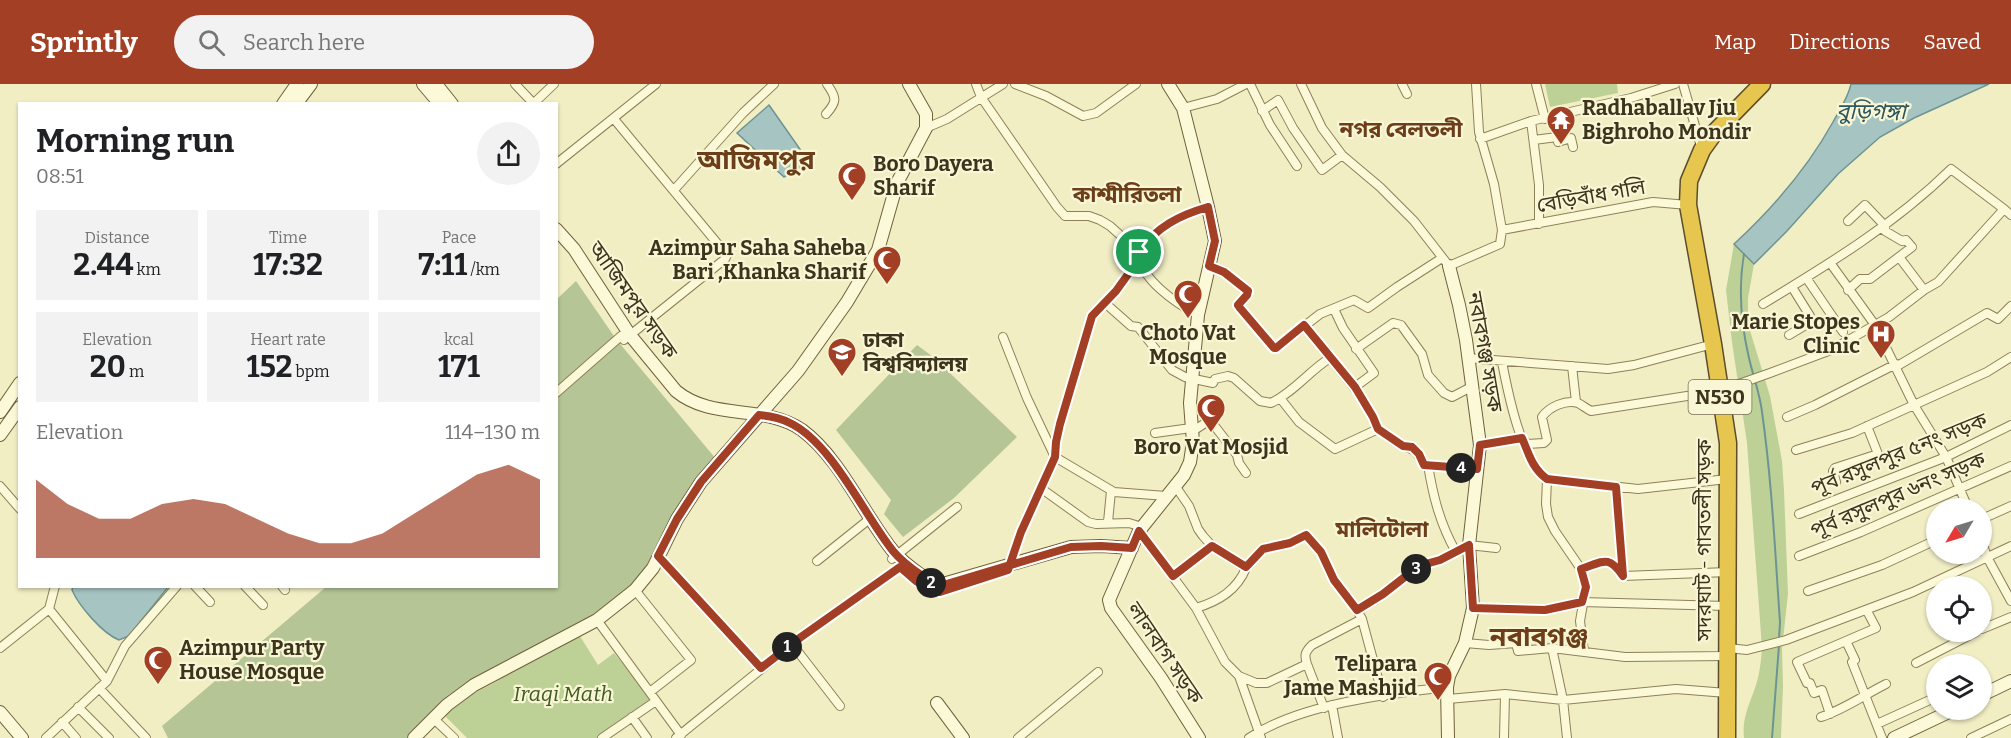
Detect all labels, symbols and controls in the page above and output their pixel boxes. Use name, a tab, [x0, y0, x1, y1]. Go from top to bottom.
search box	[174, 15, 594, 69]
text: Sprintly	[30, 26, 138, 59]
icon: search	[195, 26, 228, 59]
text: Search here	[243, 29, 365, 56]
text: Map	[1714, 29, 1756, 55]
text: Directions	[1789, 29, 1890, 55]
text: Saved	[1923, 29, 1981, 55]
place label: Radhaballav Jiu Bighroho Mondir	[1582, 95, 1751, 145]
water label: বুড়িগঙ্গা	[1836, 98, 1910, 125]
temple icon: Radhaballav Jiu Bighroho Mondir	[1545, 104, 1577, 146]
district label: নগর বেলতলী	[1338, 116, 1463, 143]
text: Morning run	[36, 121, 234, 161]
button: share	[477, 122, 540, 185]
district label: আজিমপুর	[696, 144, 816, 177]
place label: Boro Dayera Sharif	[873, 151, 994, 201]
mosque icon: Boro Dayera Sharif	[836, 160, 868, 202]
text: 08:51	[36, 164, 84, 188]
street label: বেড়িবাঁধ গলি	[1535, 174, 1648, 218]
district label: কাশ্মীরিতলা	[1071, 181, 1182, 208]
pin	[1113, 226, 1164, 277]
text: Distance	[85, 228, 149, 247]
text: Time	[269, 228, 307, 247]
text: Pace	[442, 228, 476, 247]
street label: আজিমপুর সড়ক	[582, 235, 684, 365]
place label: Azimpur Saha Saheba Bari ,Khanka Sharif	[648, 235, 868, 285]
icon: arrive	[1122, 235, 1155, 268]
mosque icon: Azimpur Saha Saheba Bari ,Khanka Sharif	[871, 244, 903, 286]
text: 2.44	[73, 247, 133, 283]
text: 17:32	[253, 247, 323, 283]
text: 7:11	[418, 247, 467, 283]
text: km	[133, 260, 161, 279]
text: /km	[467, 260, 500, 279]
mosque icon: Choto Vat Mosque	[1172, 278, 1204, 320]
street label: নবাবগঞ্জ সড়ক	[1461, 289, 1509, 415]
place label: Marie Stopes Clinic	[1731, 309, 1860, 359]
hospital icon: Marie Stopes Clinic	[1865, 318, 1897, 360]
place label: Choto Vat Mosque	[1140, 320, 1237, 370]
place label: ঢাকা বিশ্ববিদ্যালয়	[862, 327, 968, 377]
text: Elevation	[82, 330, 152, 349]
text: Heart rate	[250, 330, 326, 349]
text: kcal	[444, 330, 474, 349]
school or university icon: ঢাকা বিশ্ববিদ্যালয়	[826, 336, 858, 378]
text: 20	[90, 349, 126, 385]
text: 152	[246, 349, 292, 385]
text: 171	[438, 349, 480, 385]
text: m	[126, 362, 144, 381]
text: bpm	[292, 362, 330, 381]
road number: N530	[1688, 380, 1752, 414]
mosque icon: Boro Vat Mosjid	[1195, 392, 1227, 434]
street label: পূর্ব রসুলপুর ৫নং সড়ক	[1807, 406, 1992, 501]
text: Elevation	[36, 420, 123, 444]
text: 114–130 m	[445, 420, 540, 444]
place label: Boro Vat Mosjid	[1134, 434, 1289, 460]
street label: সদরঘাট - গাবতলী সড়ক	[1691, 438, 1717, 642]
street label: পূর্ব রসুলপুর ৬নং সড়ক	[1806, 446, 1991, 544]
pin: 4	[1446, 453, 1476, 483]
text: 4	[1456, 458, 1466, 477]
north arrow	[1926, 498, 1992, 564]
map controls	[1926, 498, 1992, 720]
district label: মালিটোলা	[1335, 516, 1429, 543]
pin: 3	[1401, 554, 1431, 584]
text: 3	[1411, 559, 1421, 578]
pin: 2	[916, 568, 946, 598]
text: 2	[926, 573, 936, 592]
button: locate	[1926, 576, 1992, 642]
street label: লালবাগ সড়ক	[1121, 596, 1209, 710]
district label: নবাবগঞ্জ	[1489, 621, 1588, 653]
pin: 1	[772, 632, 802, 662]
place label: Azimpur Party House Mosque	[179, 635, 325, 685]
text: 1	[784, 637, 790, 656]
mosque icon: Azimpur Party House Mosque	[142, 644, 174, 686]
place label: Telipara Jame Mashjid	[1283, 651, 1417, 701]
button: layers	[1926, 654, 1992, 720]
mosque icon: Telipara Jame Mashjid	[1422, 660, 1454, 702]
park label: Iraqi Math	[513, 681, 613, 707]

